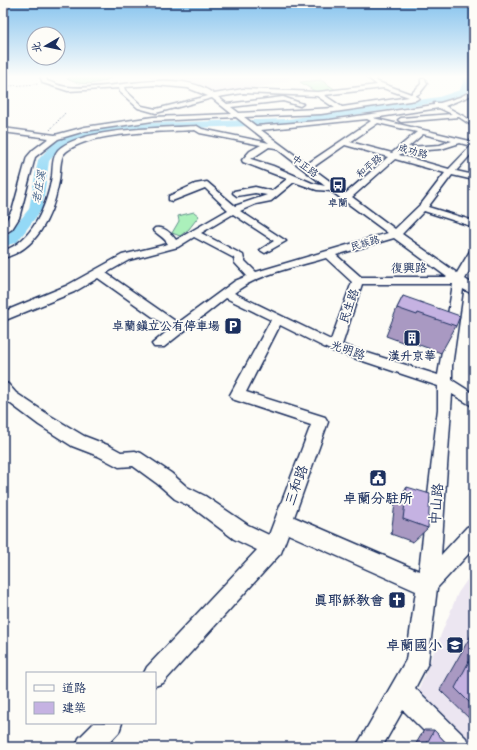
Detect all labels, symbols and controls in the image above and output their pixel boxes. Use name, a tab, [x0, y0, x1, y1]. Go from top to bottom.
north arrow	[26, 26, 66, 66]
text: 北	[28, 41, 45, 54]
street label: 成功路	[397, 141, 429, 161]
street label: 和平路	[353, 151, 385, 181]
street label: 中正路	[289, 152, 321, 180]
water label: 老庄溪	[29, 168, 49, 205]
bus stop icon: 卓蘭	[328, 175, 348, 195]
place label: 卓蘭	[328, 196, 348, 209]
street label: 民族路	[349, 233, 381, 253]
street label: 復興路	[391, 260, 427, 276]
street label: 民生路	[336, 286, 362, 326]
parking icon: 卓蘭鎮立公有停車場	[223, 316, 243, 336]
place label: 卓蘭鎮立公有停車場	[112, 318, 220, 334]
building icon: 漢升京華	[402, 328, 422, 348]
street label: 光明路	[328, 337, 368, 363]
place label: 漢升京華	[388, 348, 436, 364]
street label: 三和路	[280, 462, 312, 508]
public building icon: 卓蘭分駐所	[368, 468, 388, 488]
street label: 中山路	[425, 482, 447, 526]
place label: 卓蘭分駐所	[343, 489, 413, 507]
church icon: 真耶穌教會	[387, 590, 407, 610]
place label: 真耶穌教會	[314, 591, 384, 609]
school or university icon: 卓蘭國小	[445, 635, 465, 655]
place label: 卓蘭國小	[386, 636, 442, 654]
legend	[26, 672, 156, 724]
text: 道路	[62, 680, 86, 696]
text: 建築	[62, 700, 86, 716]

